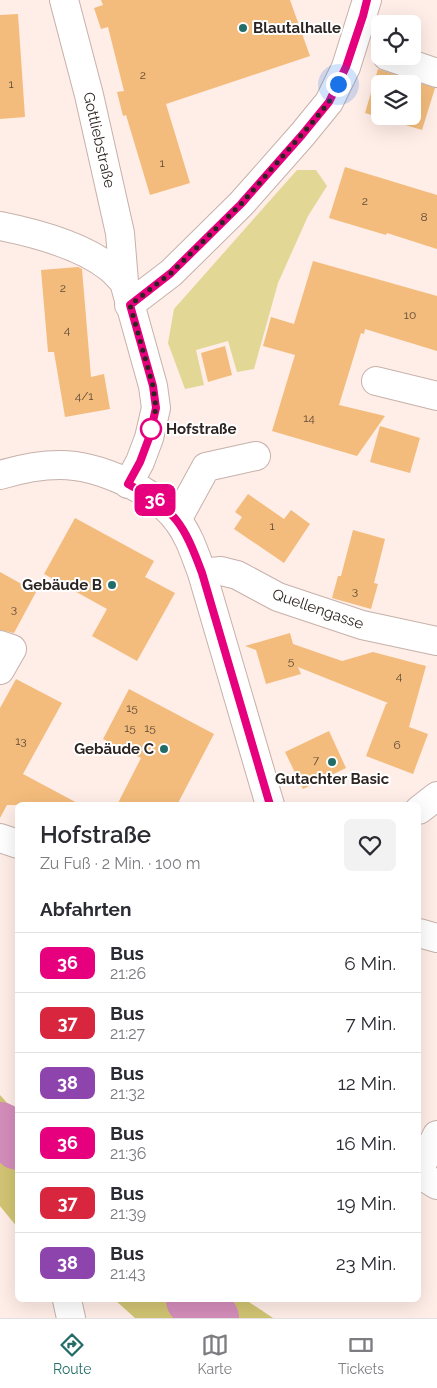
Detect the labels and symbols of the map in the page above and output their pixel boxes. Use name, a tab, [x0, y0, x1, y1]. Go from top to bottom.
place label: Blautalhalle	[253, 19, 341, 37]
marker: Blautalhalle	[237, 22, 249, 34]
house number: 2	[140, 68, 146, 82]
your location	[326, 72, 351, 97]
house number: 1	[8, 77, 14, 91]
street label: Gottliebstraße	[79, 90, 119, 190]
house number: 1	[159, 156, 165, 170]
house number: 2	[362, 194, 368, 208]
house number: 8	[420, 210, 428, 224]
house number: 2	[60, 281, 66, 295]
house number: 10	[404, 308, 416, 322]
house number: 4	[64, 323, 71, 337]
house number: 4/1	[75, 389, 93, 403]
house number: 14	[303, 411, 315, 425]
marker: Hofstraße	[140, 418, 162, 440]
place label: Hofstraße	[166, 420, 236, 438]
line badge: 36	[132, 484, 178, 516]
house number: 1	[269, 519, 275, 533]
place label: Gebäude B	[22, 576, 102, 594]
marker: Gebäude B	[106, 579, 118, 591]
house number: 3	[352, 584, 358, 598]
street label: Quellengasse	[270, 585, 366, 633]
house number: 3	[11, 602, 17, 616]
house number: 5	[288, 654, 295, 668]
house number: 4	[396, 669, 403, 683]
house number: 15	[126, 701, 138, 715]
house number: 15	[124, 721, 136, 735]
house number: 15	[144, 721, 156, 735]
house number: 13	[15, 734, 27, 748]
house number: 6	[393, 738, 401, 752]
place label: Gebäude C	[74, 740, 154, 758]
marker: Gebäude C	[158, 743, 170, 755]
house number: 7	[313, 753, 320, 767]
marker: Gutachter Basic	[326, 756, 338, 768]
place label: Gutachter Basic	[275, 770, 390, 788]

